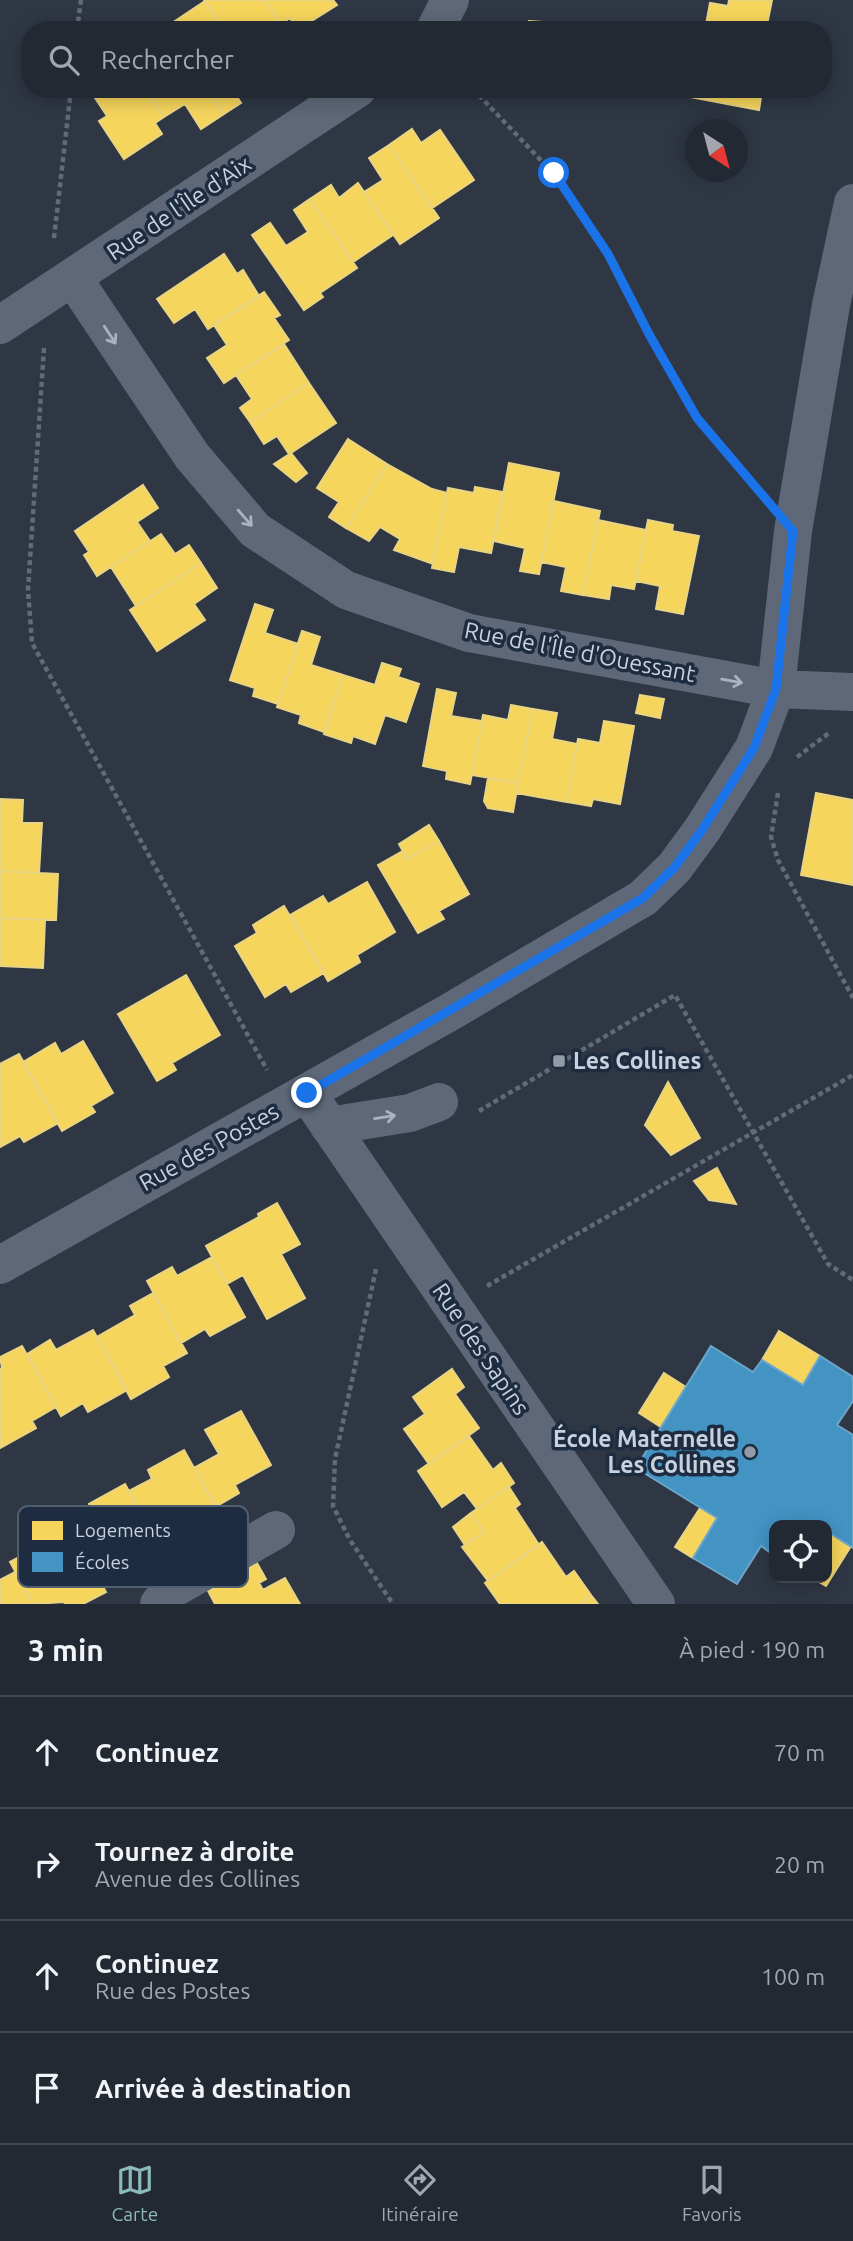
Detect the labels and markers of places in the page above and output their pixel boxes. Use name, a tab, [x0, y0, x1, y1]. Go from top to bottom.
place label: Les Collines	[573, 1048, 701, 1073]
marker: Les Collines	[551, 1053, 567, 1069]
place label: École Maternelle Les Collines	[553, 1423, 736, 1477]
marker: École Maternelle Les Collines	[742, 1444, 758, 1460]

